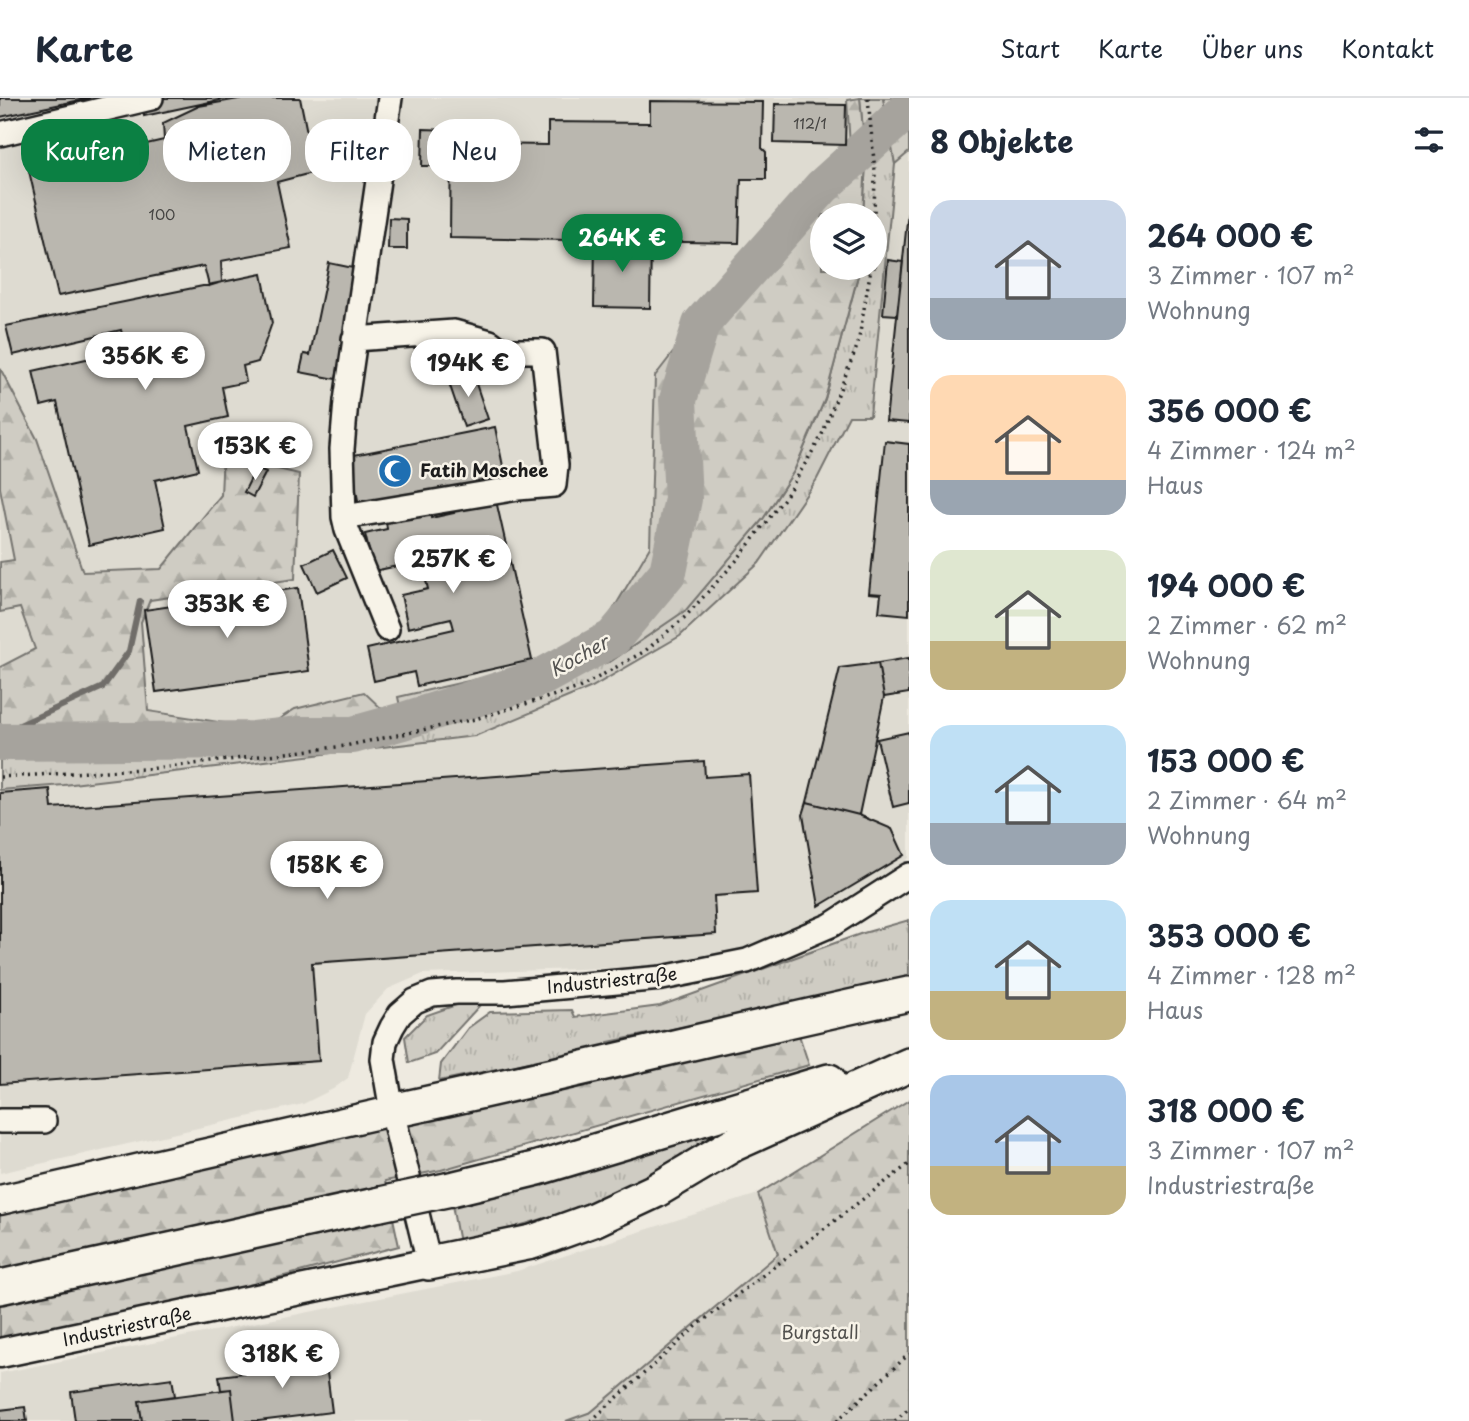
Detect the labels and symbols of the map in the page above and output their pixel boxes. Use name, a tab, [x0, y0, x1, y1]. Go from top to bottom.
house number: 112/1	[793, 113, 827, 134]
house number: 100	[149, 204, 175, 225]
pin: 264K €	[565, 214, 679, 274]
pin: 356K €	[88, 332, 202, 392]
pin: 194K €	[411, 340, 525, 399]
pin: 153K €	[198, 422, 312, 482]
mosque icon: Fatih Moschee	[376, 452, 414, 490]
place label: Fatih Moschee	[420, 456, 548, 483]
pin: 257K €	[396, 536, 510, 595]
pin: 353K €	[170, 580, 284, 640]
water label: Kocher	[544, 626, 616, 683]
pin: 158K €	[270, 842, 384, 901]
street label: Industriestraße	[545, 959, 678, 1000]
street label: Industriestraße	[60, 1299, 194, 1352]
park label: Burgstall	[781, 1318, 859, 1345]
pin: 318K €	[225, 1330, 339, 1390]

